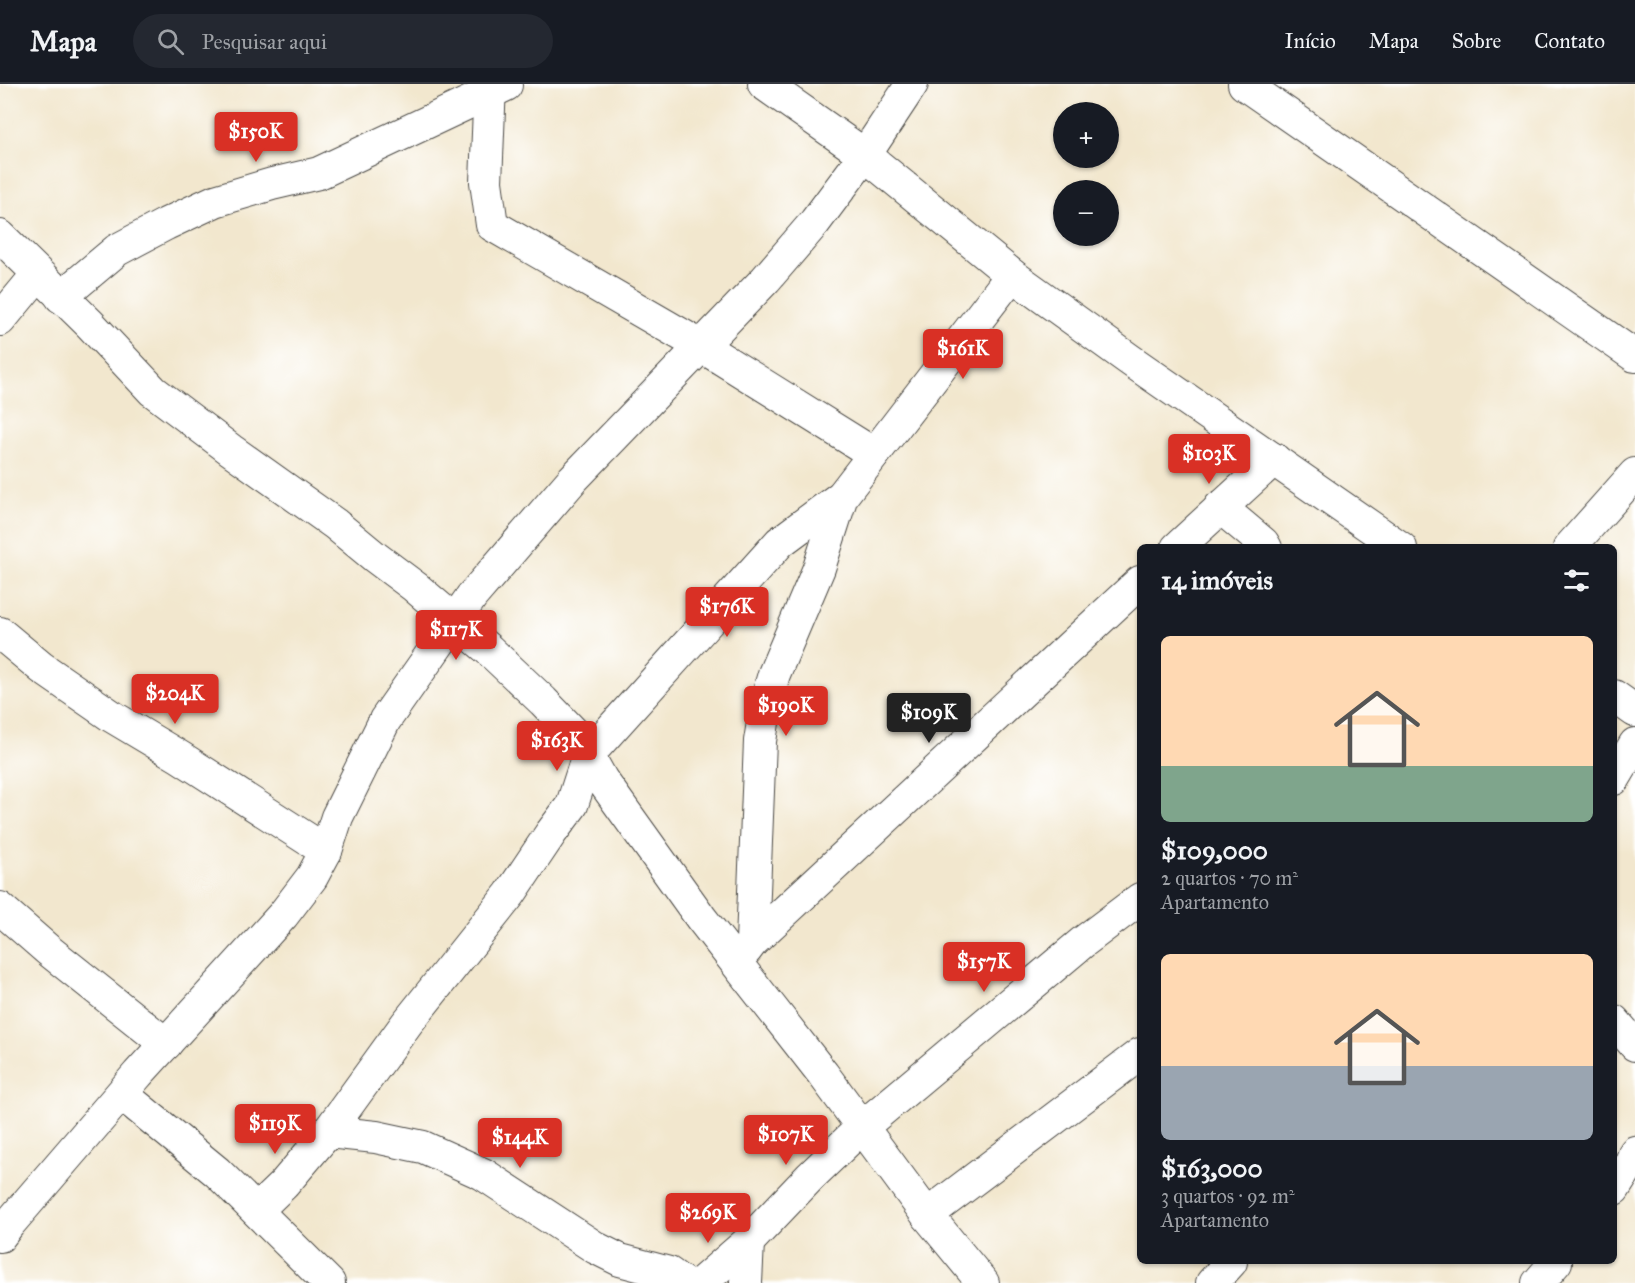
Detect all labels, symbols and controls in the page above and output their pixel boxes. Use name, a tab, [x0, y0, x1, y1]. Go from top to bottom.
search box	[133, 14, 553, 68]
text: Mapa	[30, 24, 97, 59]
icon: search	[154, 25, 187, 58]
text: Pesquisar aqui	[202, 28, 327, 55]
text: Início	[1285, 28, 1336, 54]
text: Mapa	[1369, 28, 1419, 54]
text: Sobre	[1452, 28, 1501, 54]
text: Contato	[1534, 28, 1605, 54]
map controls	[1053, 102, 1119, 246]
button: +	[1053, 102, 1119, 168]
pin: $150K	[214, 112, 298, 163]
text: $150K	[229, 119, 283, 143]
button: −	[1053, 180, 1119, 246]
pin: $161K	[921, 329, 1005, 380]
text: $161K	[937, 336, 989, 360]
pin: $103K	[1167, 434, 1251, 485]
text: $103K	[1182, 441, 1236, 465]
text: 14 imóveis	[1161, 564, 1273, 596]
icon: filters	[1560, 564, 1593, 597]
pin: $176K	[685, 587, 769, 638]
text: $176K	[700, 594, 754, 618]
pin: $117K	[414, 610, 498, 661]
text: $117K	[430, 617, 482, 641]
pin: $204K	[133, 674, 217, 725]
icon: home	[1323, 675, 1431, 783]
text: $204K	[146, 681, 204, 705]
pin: $190K	[744, 686, 828, 737]
text: $190K	[758, 693, 814, 717]
pin: $109K	[887, 693, 971, 744]
text: $109K	[901, 700, 957, 724]
pin: $163K	[515, 721, 599, 772]
text: $163K	[531, 728, 583, 752]
text: $109,000	[1161, 834, 1268, 866]
text: 2 quartos · 70 m²	[1161, 866, 1298, 890]
text: Apartamento	[1161, 890, 1269, 914]
pin: $157K	[942, 942, 1026, 993]
text: $157K	[957, 949, 1011, 973]
icon: home	[1323, 993, 1431, 1101]
pin: $119K	[233, 1104, 317, 1155]
text: $119K	[249, 1111, 301, 1135]
pin: $107K	[744, 1115, 828, 1166]
pin: $144K	[478, 1118, 562, 1169]
text: $107K	[758, 1122, 814, 1146]
text: $144K	[492, 1125, 548, 1149]
text: $163,000	[1161, 1152, 1263, 1184]
text: 3 quartos · 92 m²	[1161, 1184, 1295, 1208]
pin: $269K	[666, 1193, 750, 1244]
text: $269K	[679, 1200, 737, 1224]
text: Apartamento	[1161, 1208, 1269, 1232]

